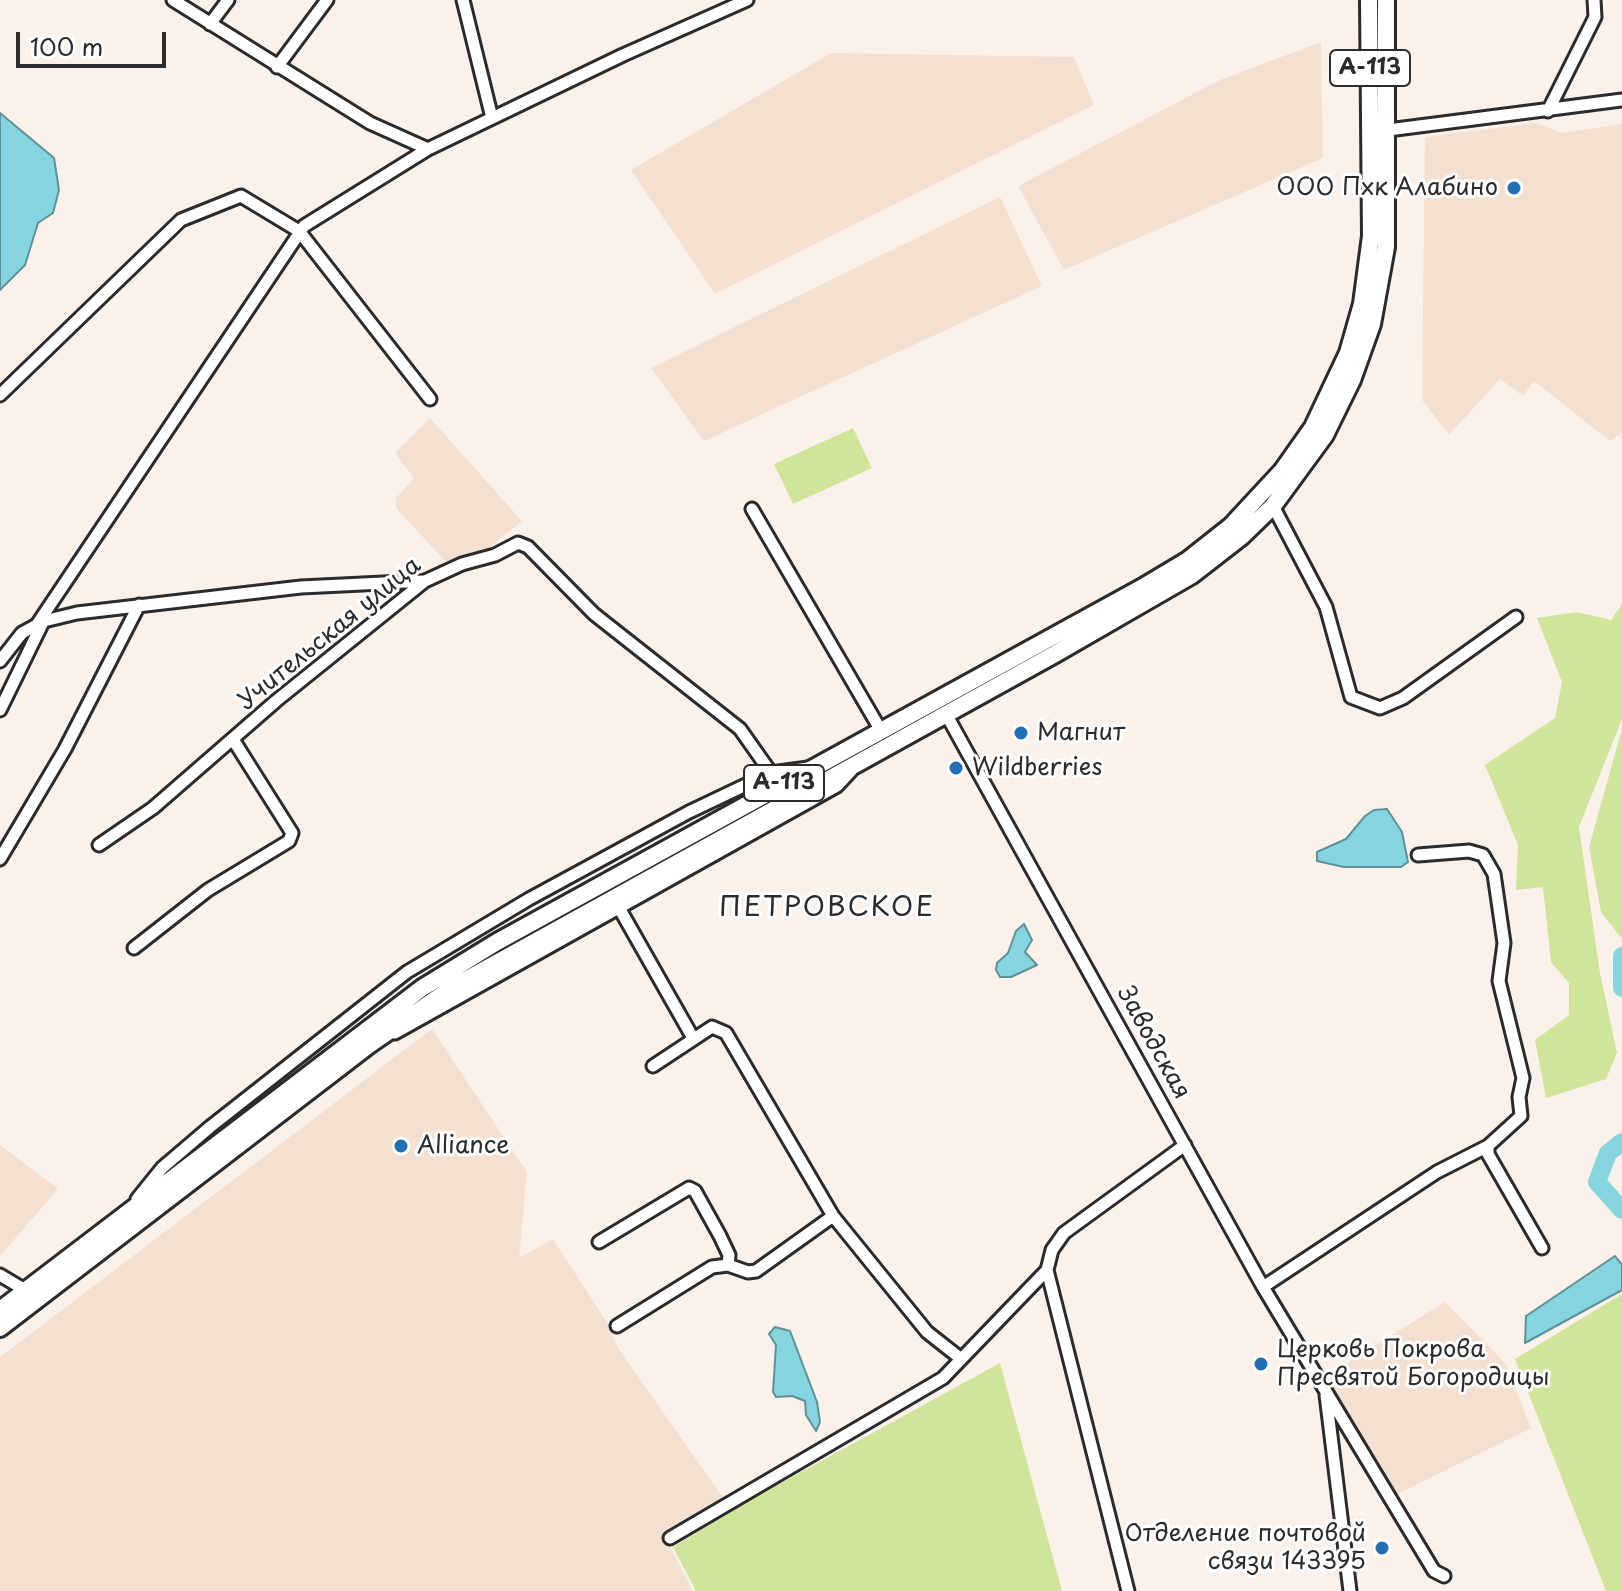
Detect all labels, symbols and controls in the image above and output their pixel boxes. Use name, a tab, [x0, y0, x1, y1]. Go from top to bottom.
scale bar	[20, 16, 170, 66]
text: 100 m	[30, 28, 103, 64]
road number: А-113	[1330, 50, 1410, 86]
place label: ООО Пхк Алабино	[1276, 174, 1498, 202]
marker: ООО Пхк Алабино	[1505, 179, 1523, 197]
street label: Учительская улица	[233, 551, 427, 717]
place label: Магнит	[1037, 719, 1125, 747]
marker: Магнит	[1012, 724, 1030, 742]
place label: Wildberries	[972, 754, 1102, 782]
marker: Wildberries	[947, 759, 965, 777]
road number: А-113	[744, 765, 824, 801]
district label: ПЕТРОВСКОЕ	[719, 891, 935, 925]
street label: Заводская	[1110, 982, 1196, 1104]
place label: Alliance	[417, 1132, 509, 1160]
marker: Alliance	[392, 1137, 410, 1155]
place label: Церковь Покрова Пресвятой Богородицы	[1277, 1336, 1550, 1392]
marker: Церковь Покрова Пресвятой Богородицы	[1252, 1355, 1270, 1373]
place label: Отделение почтовой связи 143395	[1124, 1520, 1366, 1576]
marker: Отделение почтовой связи 143395	[1373, 1539, 1391, 1557]

